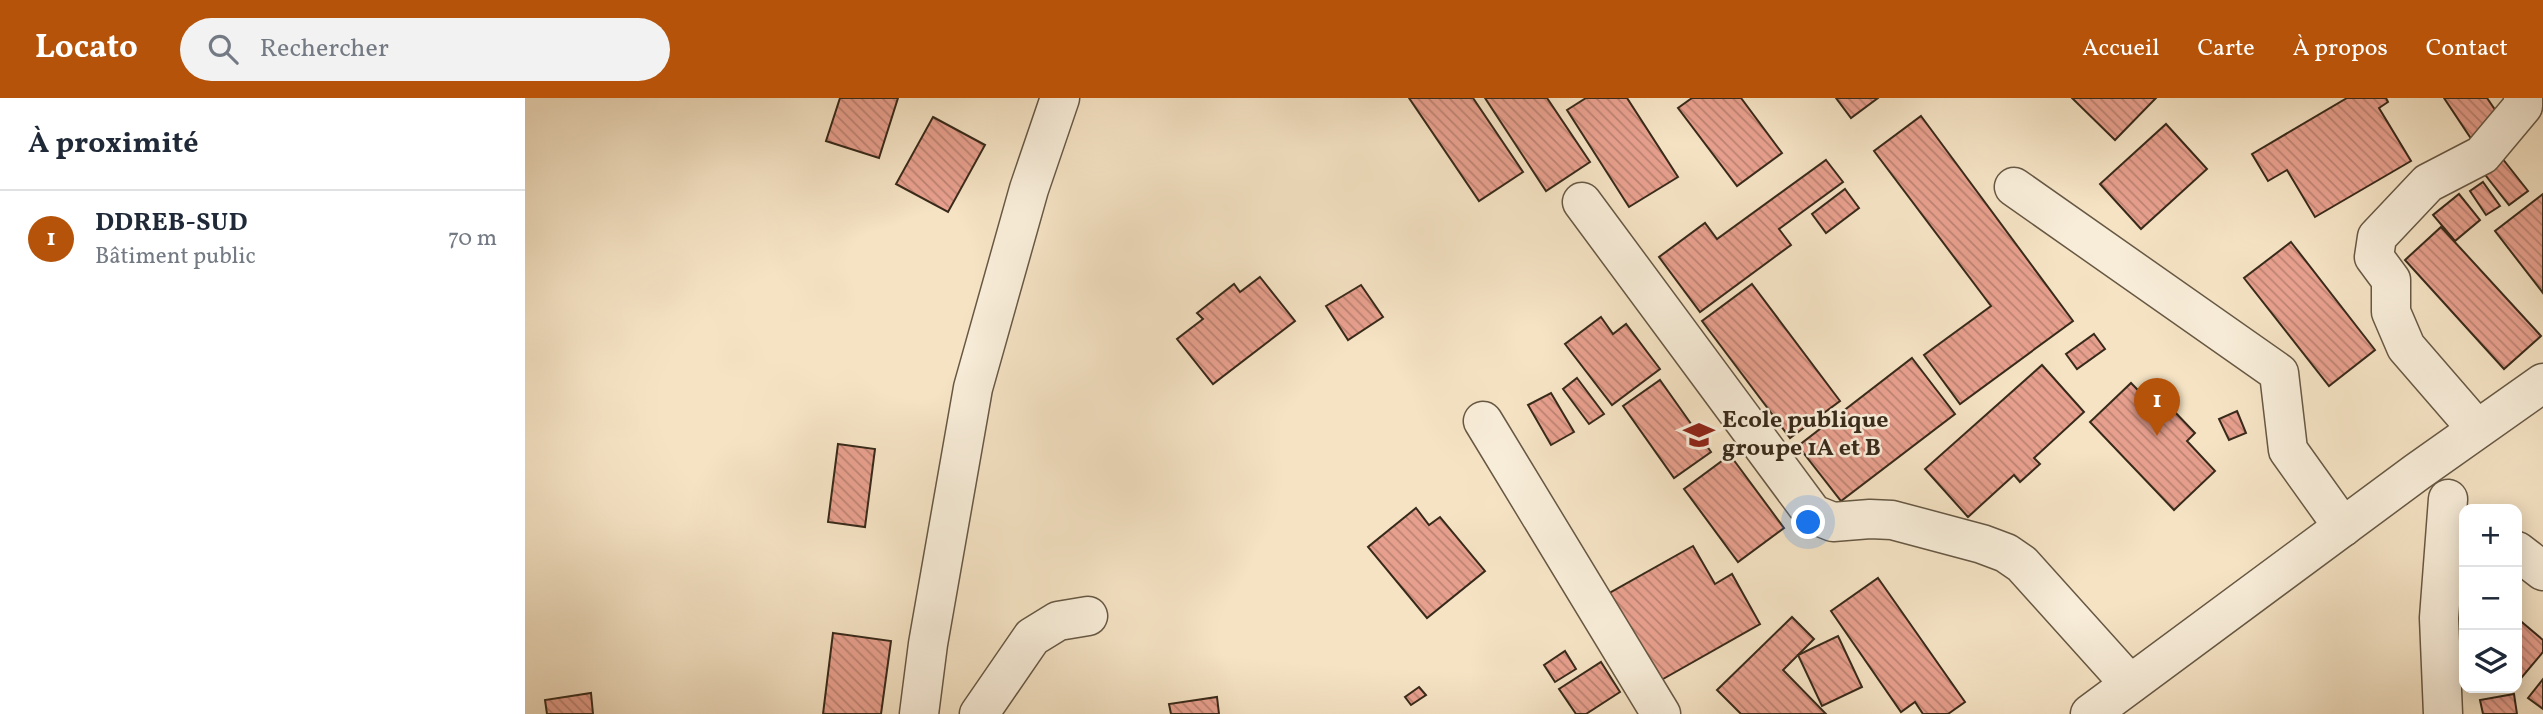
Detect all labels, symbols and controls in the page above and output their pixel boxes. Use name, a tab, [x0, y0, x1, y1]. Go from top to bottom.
search box	[180, 18, 670, 81]
text: Locato	[35, 26, 138, 72]
icon: search	[204, 30, 242, 68]
text: Rechercher	[260, 31, 389, 67]
text: Accueil	[2082, 32, 2159, 66]
text: Carte	[2197, 32, 2255, 66]
text: À propos	[2293, 32, 2388, 66]
text: Contact	[2426, 32, 2508, 66]
text: À proximité	[28, 123, 199, 165]
text: DDREB-SUD	[95, 205, 248, 241]
text: 1	[46, 223, 56, 255]
text: 70 m	[448, 223, 497, 255]
text: Bâtiment public	[95, 241, 256, 273]
pin: 1	[2134, 378, 2180, 436]
place label: Ecole publique groupe 1A et B	[1722, 404, 1889, 466]
school or university icon: Ecole publique groupe 1A et B	[1682, 418, 1716, 452]
map controls	[2459, 504, 2522, 693]
button: +	[2459, 504, 2522, 567]
your location	[1791, 505, 1825, 539]
button: −	[2459, 567, 2522, 630]
button: layers	[2459, 630, 2522, 693]

